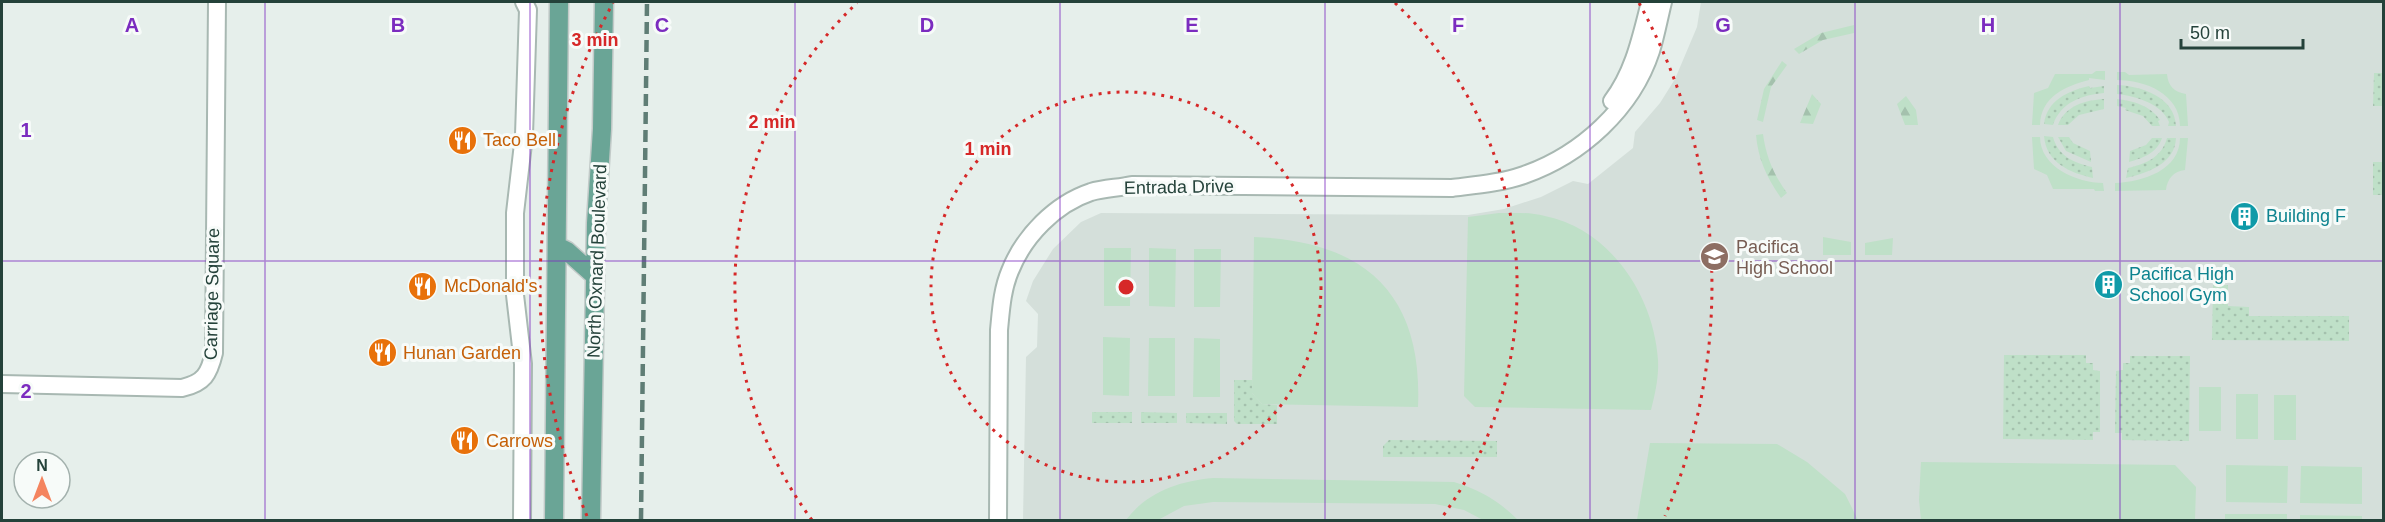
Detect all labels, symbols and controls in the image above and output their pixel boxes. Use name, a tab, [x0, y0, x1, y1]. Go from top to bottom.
scale bar	[2181, 12, 2302, 50]
text: A	[125, 14, 139, 36]
text: B	[391, 14, 405, 36]
text: C	[655, 14, 669, 36]
text: D	[920, 14, 934, 36]
text: E	[1185, 14, 1199, 36]
text: F	[1452, 14, 1464, 36]
text: G	[1715, 14, 1731, 36]
text: H	[1981, 14, 1995, 36]
text: 50 m	[2190, 23, 2230, 43]
text: 3 min	[571, 30, 619, 50]
text: 2 min	[748, 112, 796, 132]
text: 1	[20, 119, 32, 141]
restaurant icon: Taco Bell	[446, 124, 478, 156]
place label: Taco Bell	[483, 130, 556, 150]
text: 1 min	[964, 139, 1012, 159]
street label: North Oxnard Boulevard	[584, 164, 610, 358]
street label: Entrada Drive	[1124, 176, 1234, 198]
building icon: Building F	[2229, 200, 2261, 232]
place label: Building F	[2266, 206, 2346, 226]
street label: Carriage Square	[201, 228, 223, 360]
place label: Pacifica High School	[1736, 237, 1833, 278]
school or university icon: Pacifica High School	[1699, 241, 1731, 273]
place label: Pacifica High School Gym	[2129, 264, 2234, 305]
building icon: Pacifica High School Gym	[2092, 268, 2124, 300]
restaurant icon: McDonald's	[407, 270, 439, 302]
place label: McDonald's	[444, 276, 537, 296]
centre of rings	[1116, 277, 1136, 297]
restaurant icon: Hunan Garden	[366, 337, 398, 369]
place label: Hunan Garden	[403, 343, 521, 363]
text: 2	[20, 380, 32, 402]
restaurant icon: Carrows	[449, 425, 481, 457]
place label: Carrows	[486, 431, 553, 451]
north arrow	[12, 450, 72, 510]
text: N	[36, 457, 48, 474]

